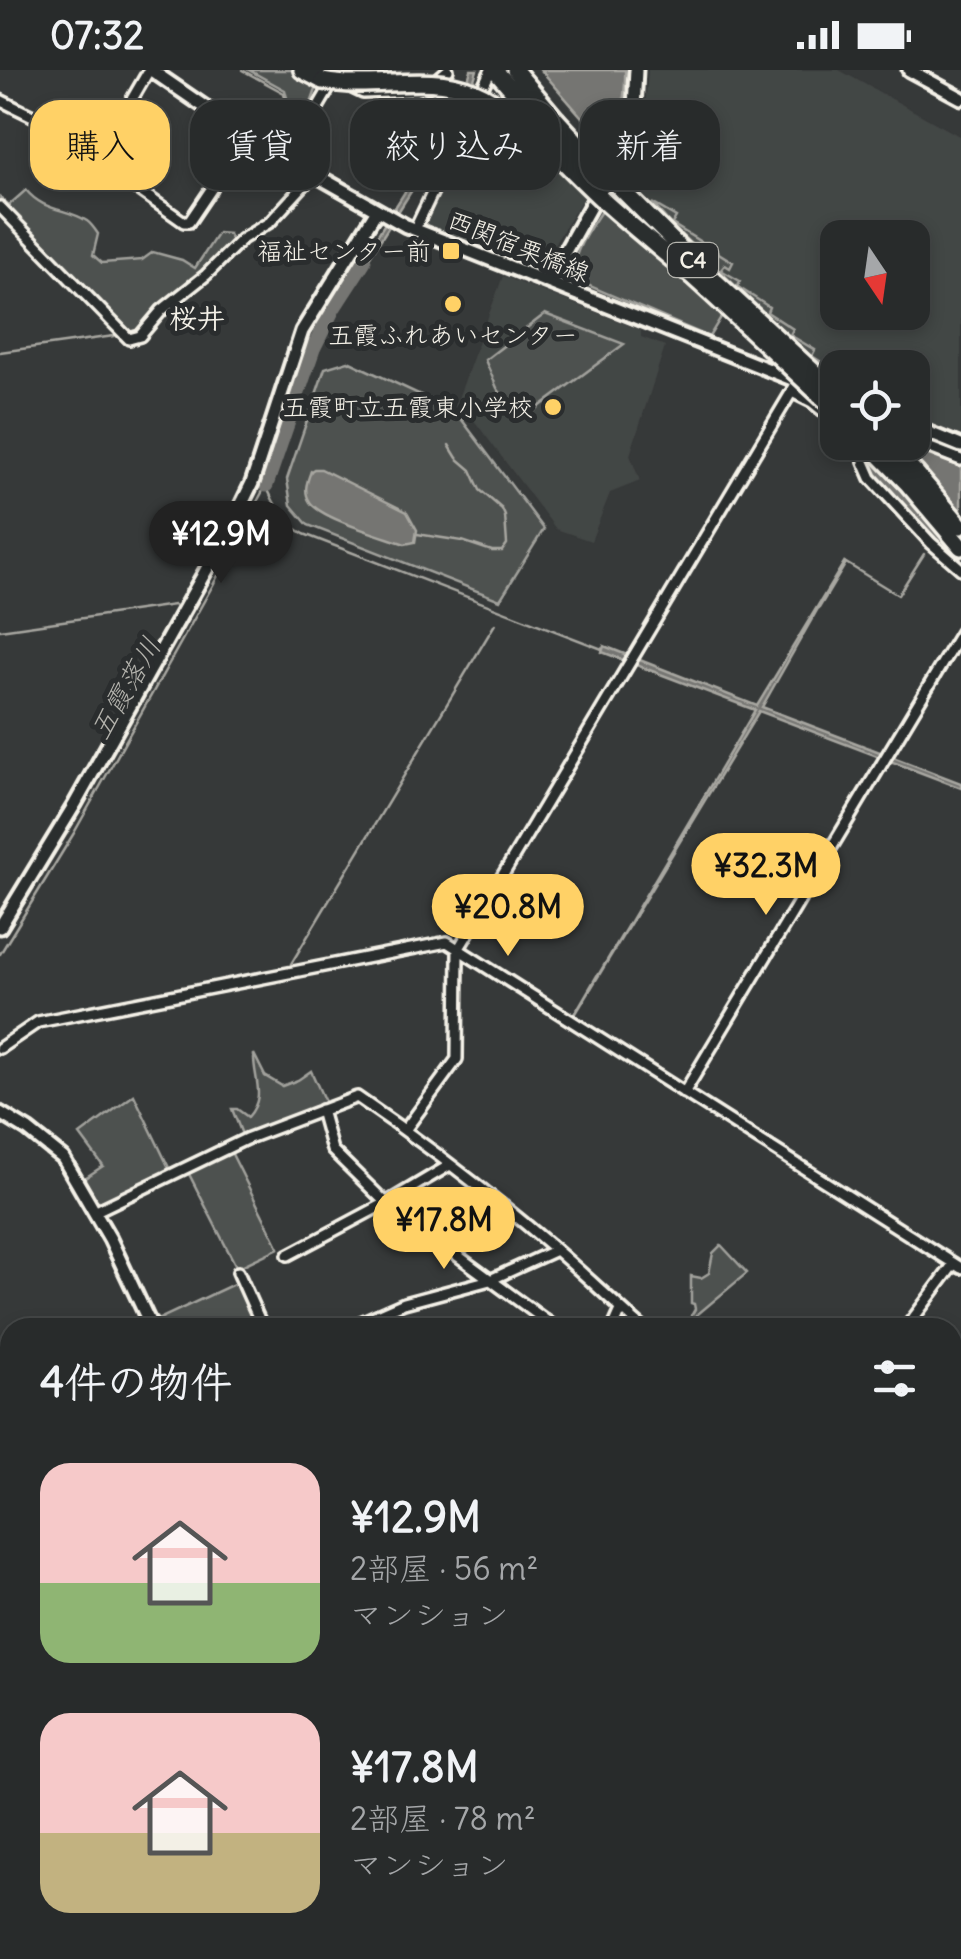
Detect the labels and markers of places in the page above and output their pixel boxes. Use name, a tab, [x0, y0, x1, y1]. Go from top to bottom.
place label: 福祉センター前	[257, 235, 431, 267]
marker: 福祉センター前	[440, 240, 462, 262]
marker: 五霞ふれあいセンター	[442, 293, 464, 315]
place label: 五霞ふれあいセンター	[328, 319, 578, 351]
place label: 五霞町立五霞東小学校	[283, 391, 533, 423]
marker: 五霞町立五霞東小学校	[542, 396, 564, 418]
pin: ¥12.9M	[140, 501, 302, 586]
pin: ¥32.3M	[685, 833, 847, 918]
pin: ¥20.8M	[427, 874, 589, 959]
pin: ¥17.8M	[363, 1187, 525, 1272]

